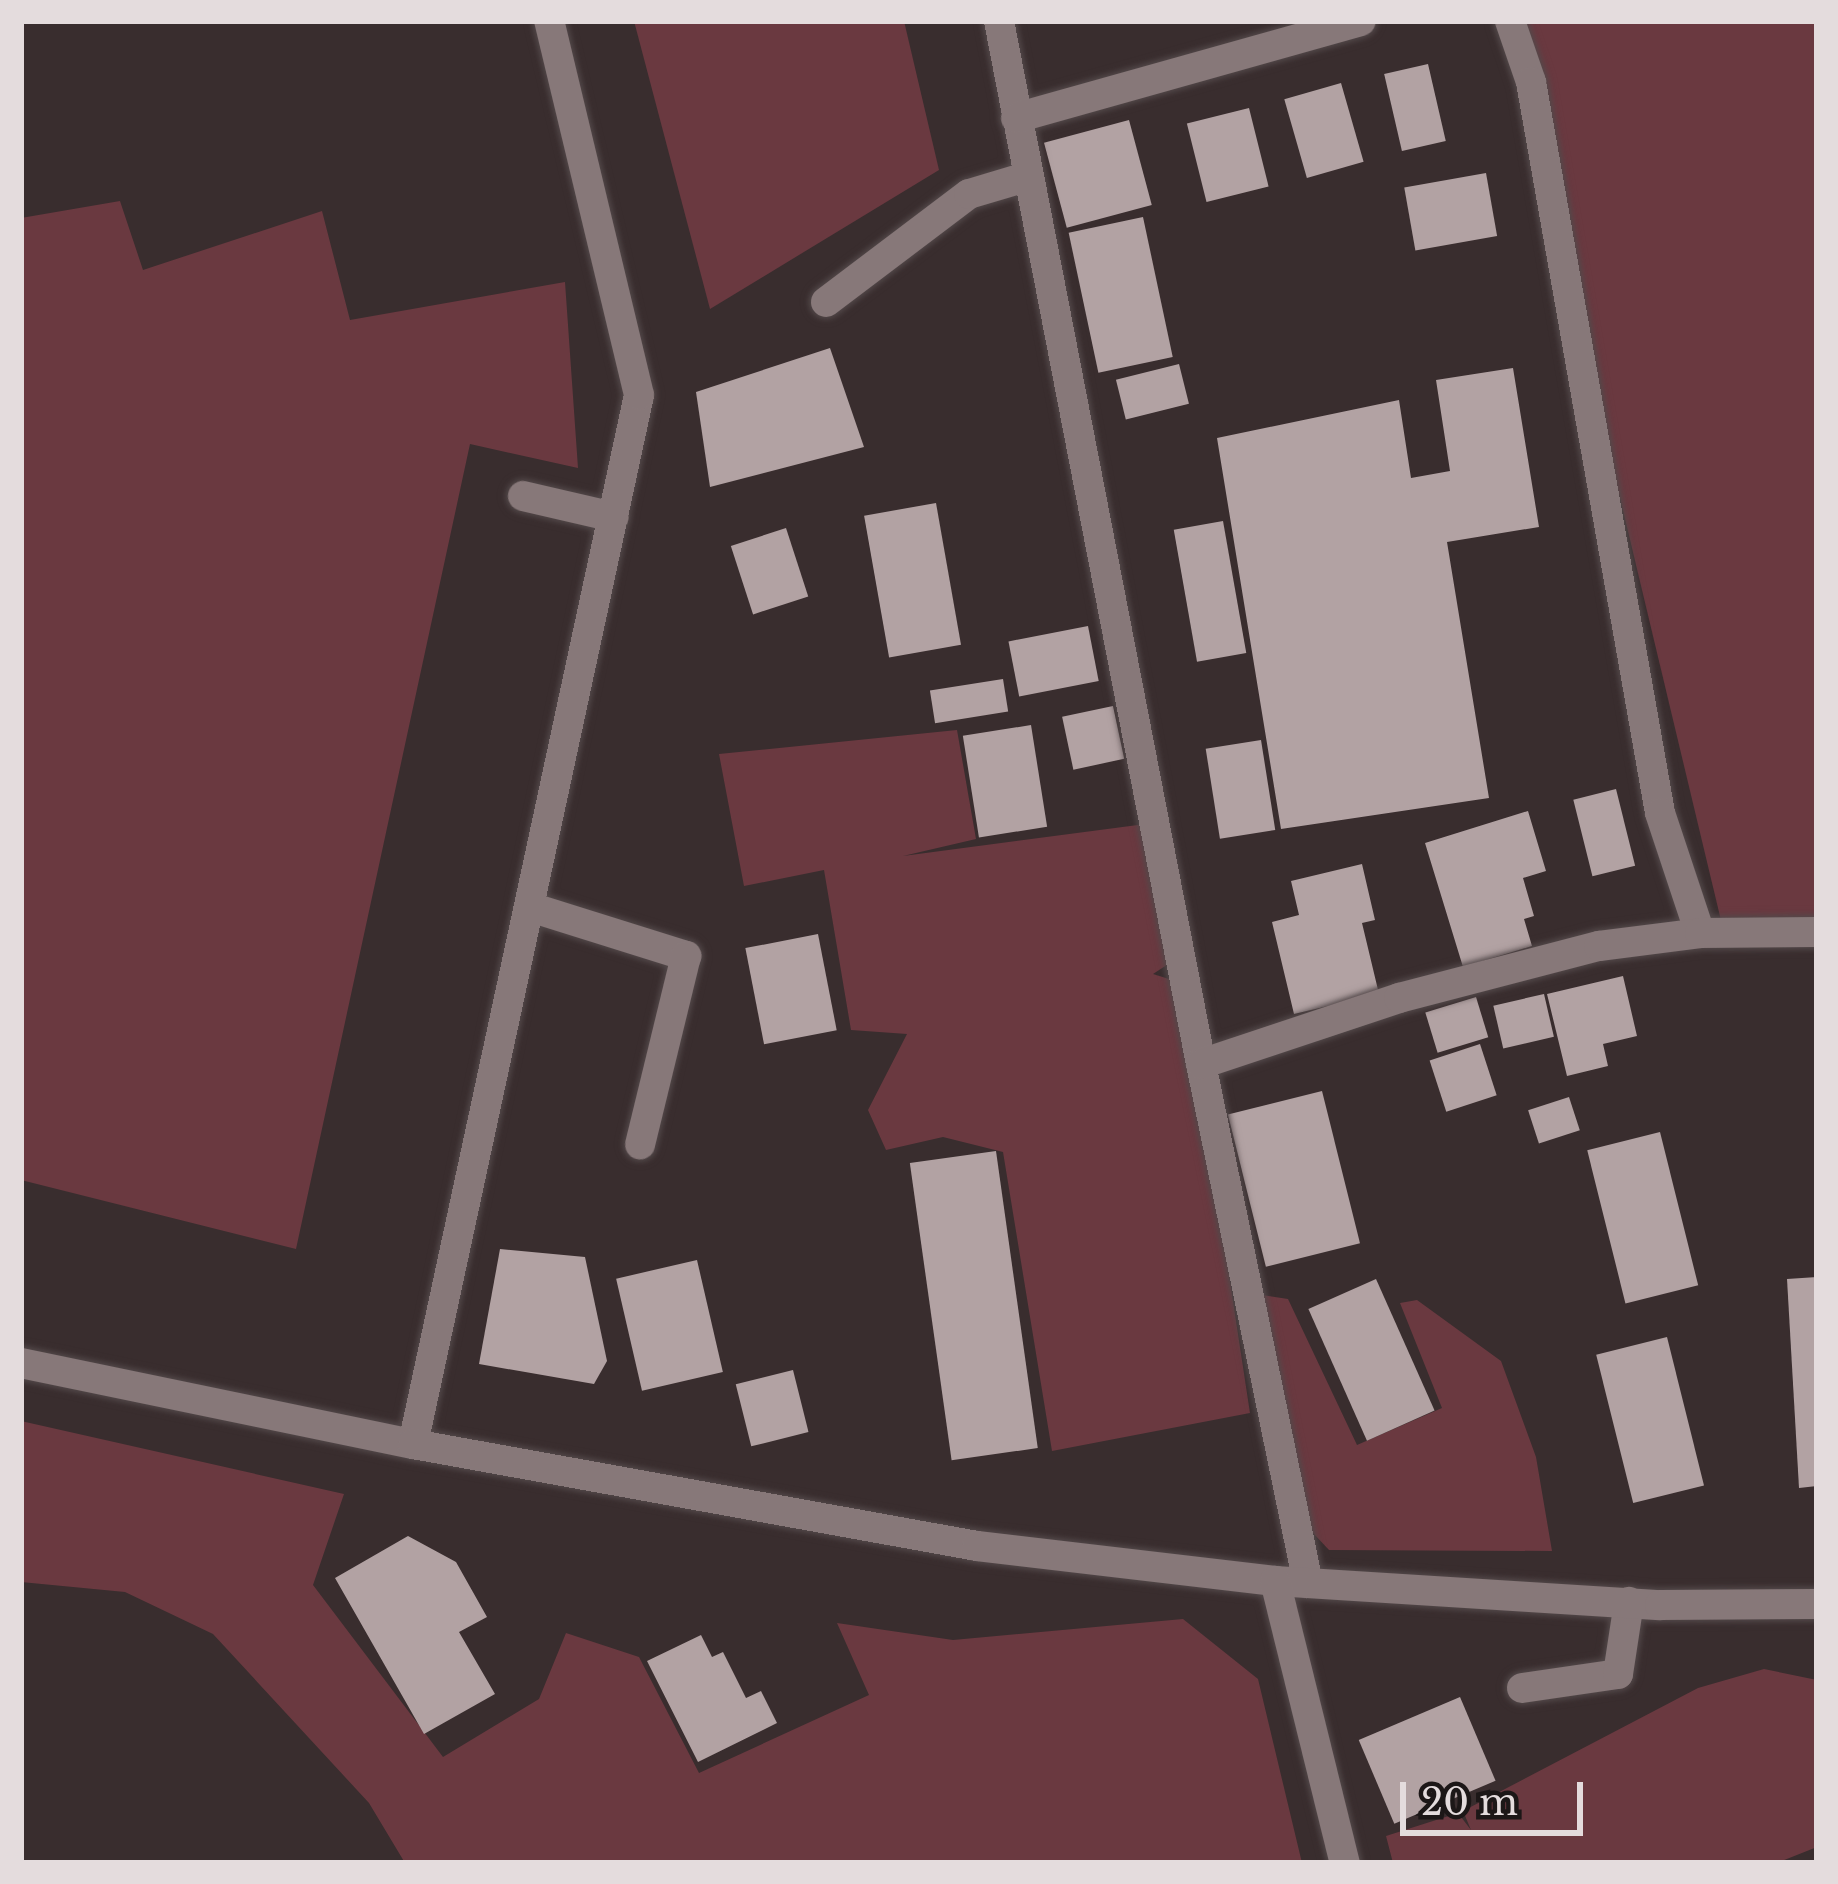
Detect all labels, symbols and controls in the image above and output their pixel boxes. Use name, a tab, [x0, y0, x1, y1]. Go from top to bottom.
scale bar	[1406, 1758, 1589, 1832]
text: 20 m	[1421, 1780, 1518, 1825]

